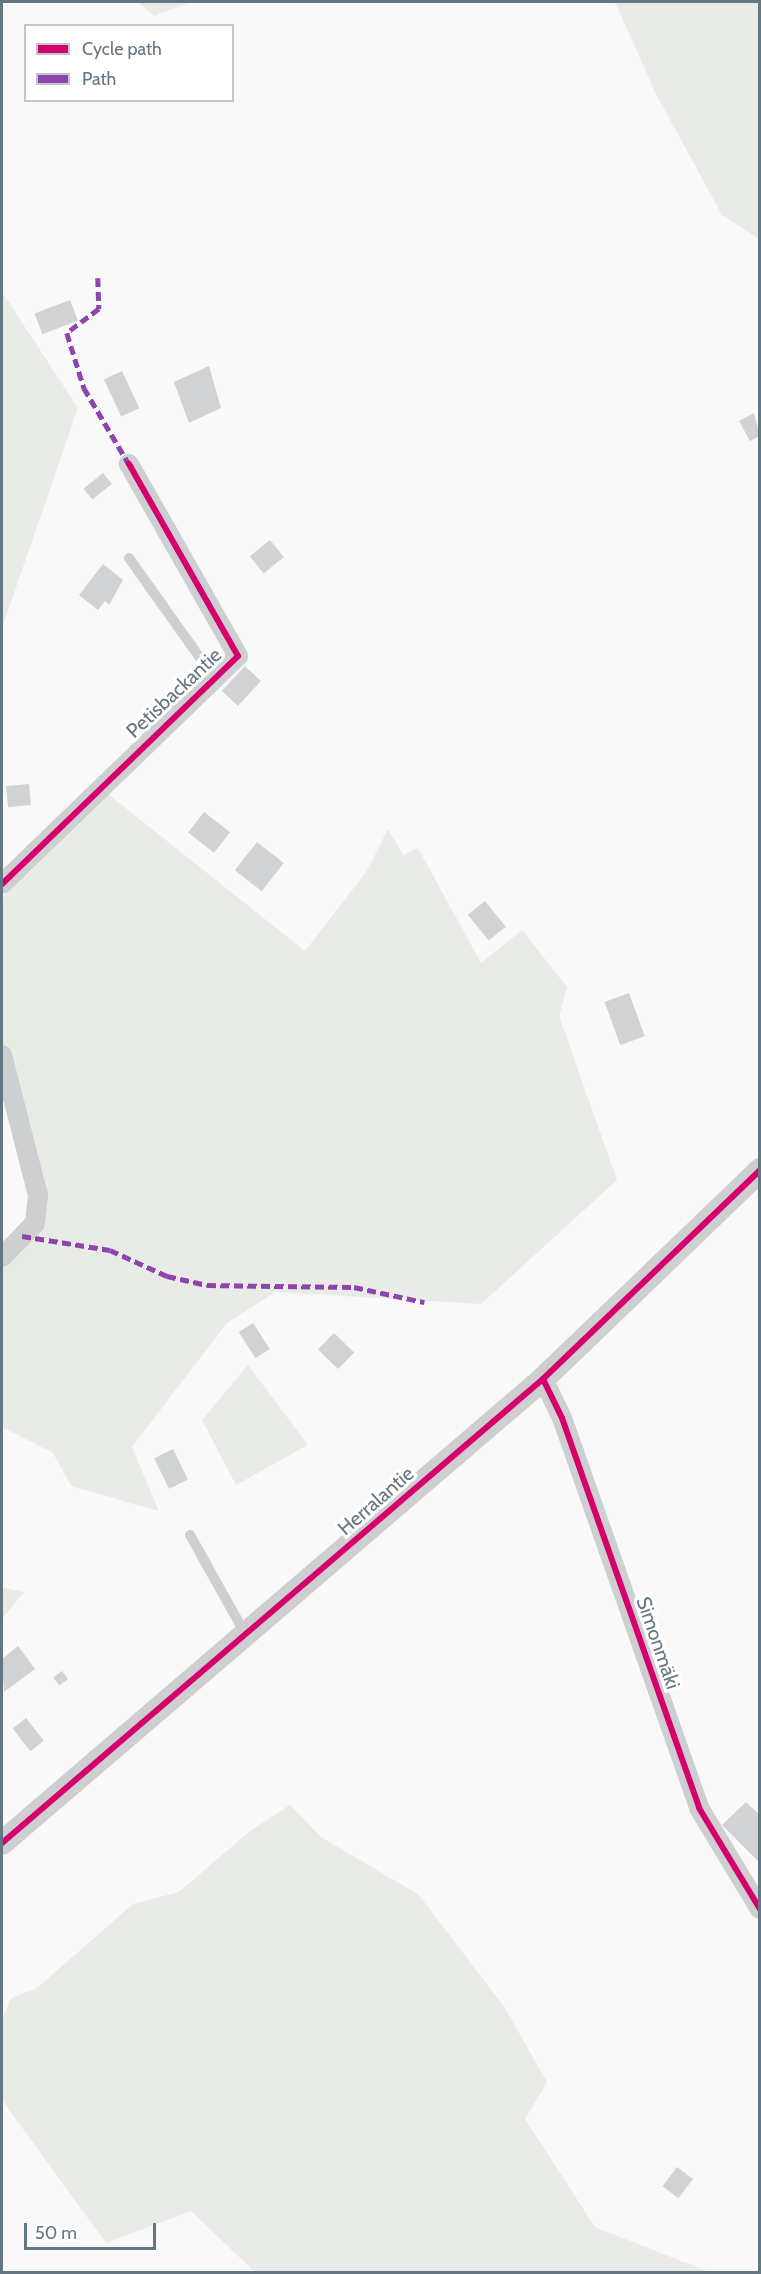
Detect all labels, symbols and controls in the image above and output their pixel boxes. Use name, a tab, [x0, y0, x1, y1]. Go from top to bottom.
legend	[24, 24, 234, 102]
text: Cycle path	[82, 38, 162, 60]
text: Path	[82, 68, 116, 90]
street label: Petisbackantie	[122, 643, 226, 743]
street label: Herralantie	[333, 1462, 419, 1540]
street label: Simonmäki	[631, 1594, 685, 1692]
scale bar	[27, 2211, 159, 2249]
text: 50 m	[35, 2222, 77, 2244]

